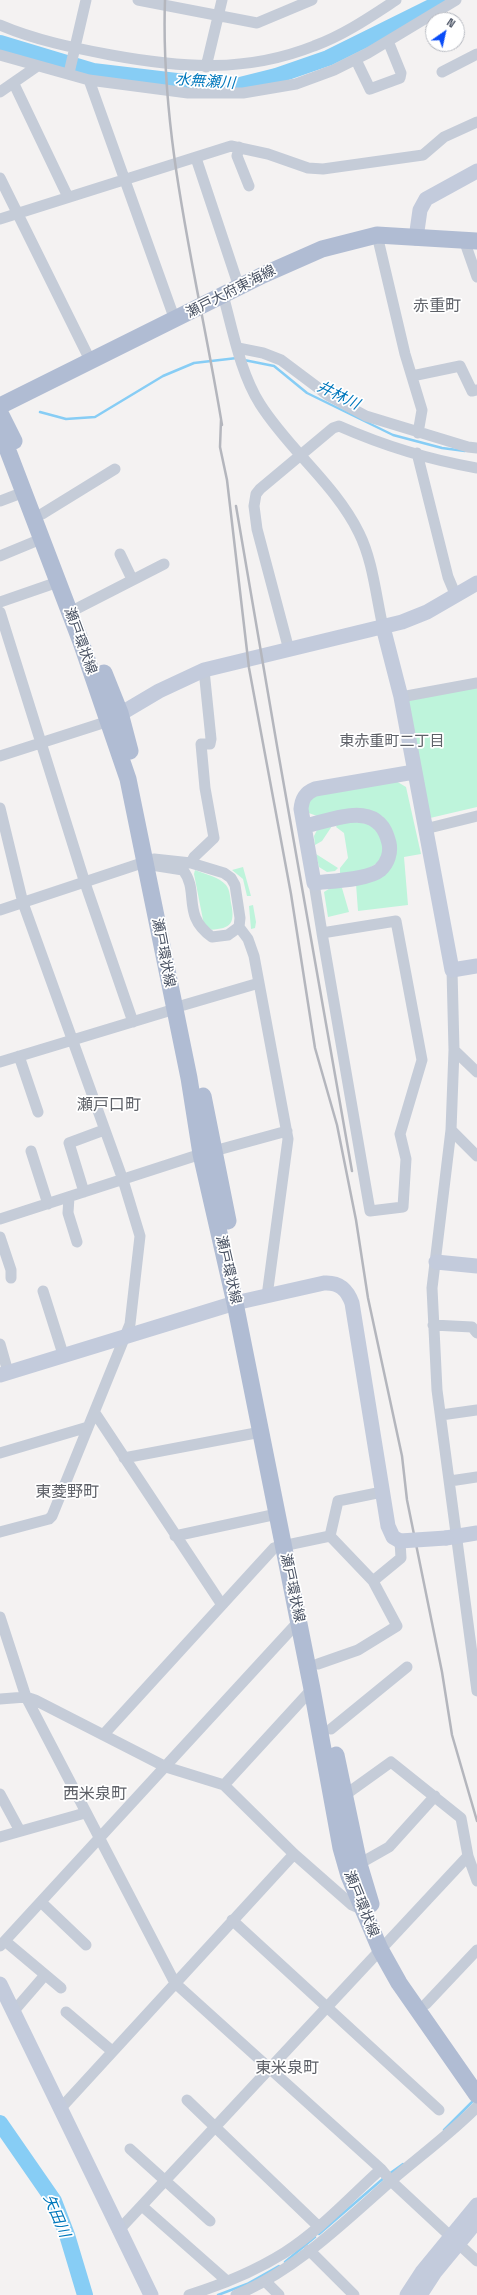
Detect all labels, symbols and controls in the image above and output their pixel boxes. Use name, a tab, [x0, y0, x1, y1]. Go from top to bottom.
north arrow	[425, 12, 465, 52]
text: N	[444, 15, 458, 31]
water label: 水無瀬川	[174, 71, 236, 93]
street label: 瀬戸大府東海線	[184, 262, 278, 322]
district label: 赤重町	[413, 297, 461, 317]
water label: 井林川	[314, 378, 362, 414]
street label: 瀬戸環状線	[60, 605, 100, 677]
district label: 東赤重町二丁目	[340, 733, 444, 751]
street label: 瀬戸環状線	[148, 917, 178, 989]
district label: 瀬戸口町	[77, 1096, 141, 1116]
street label: 瀬戸環状線	[212, 1234, 244, 1306]
district label: 東菱野町	[35, 1483, 99, 1503]
street label: 瀬戸環状線	[277, 1552, 307, 1624]
district label: 西米泉町	[63, 1785, 127, 1805]
street label: 瀬戸環状線	[340, 1868, 382, 1940]
district label: 東米泉町	[255, 2059, 319, 2079]
water label: 矢田川	[39, 2192, 73, 2240]

